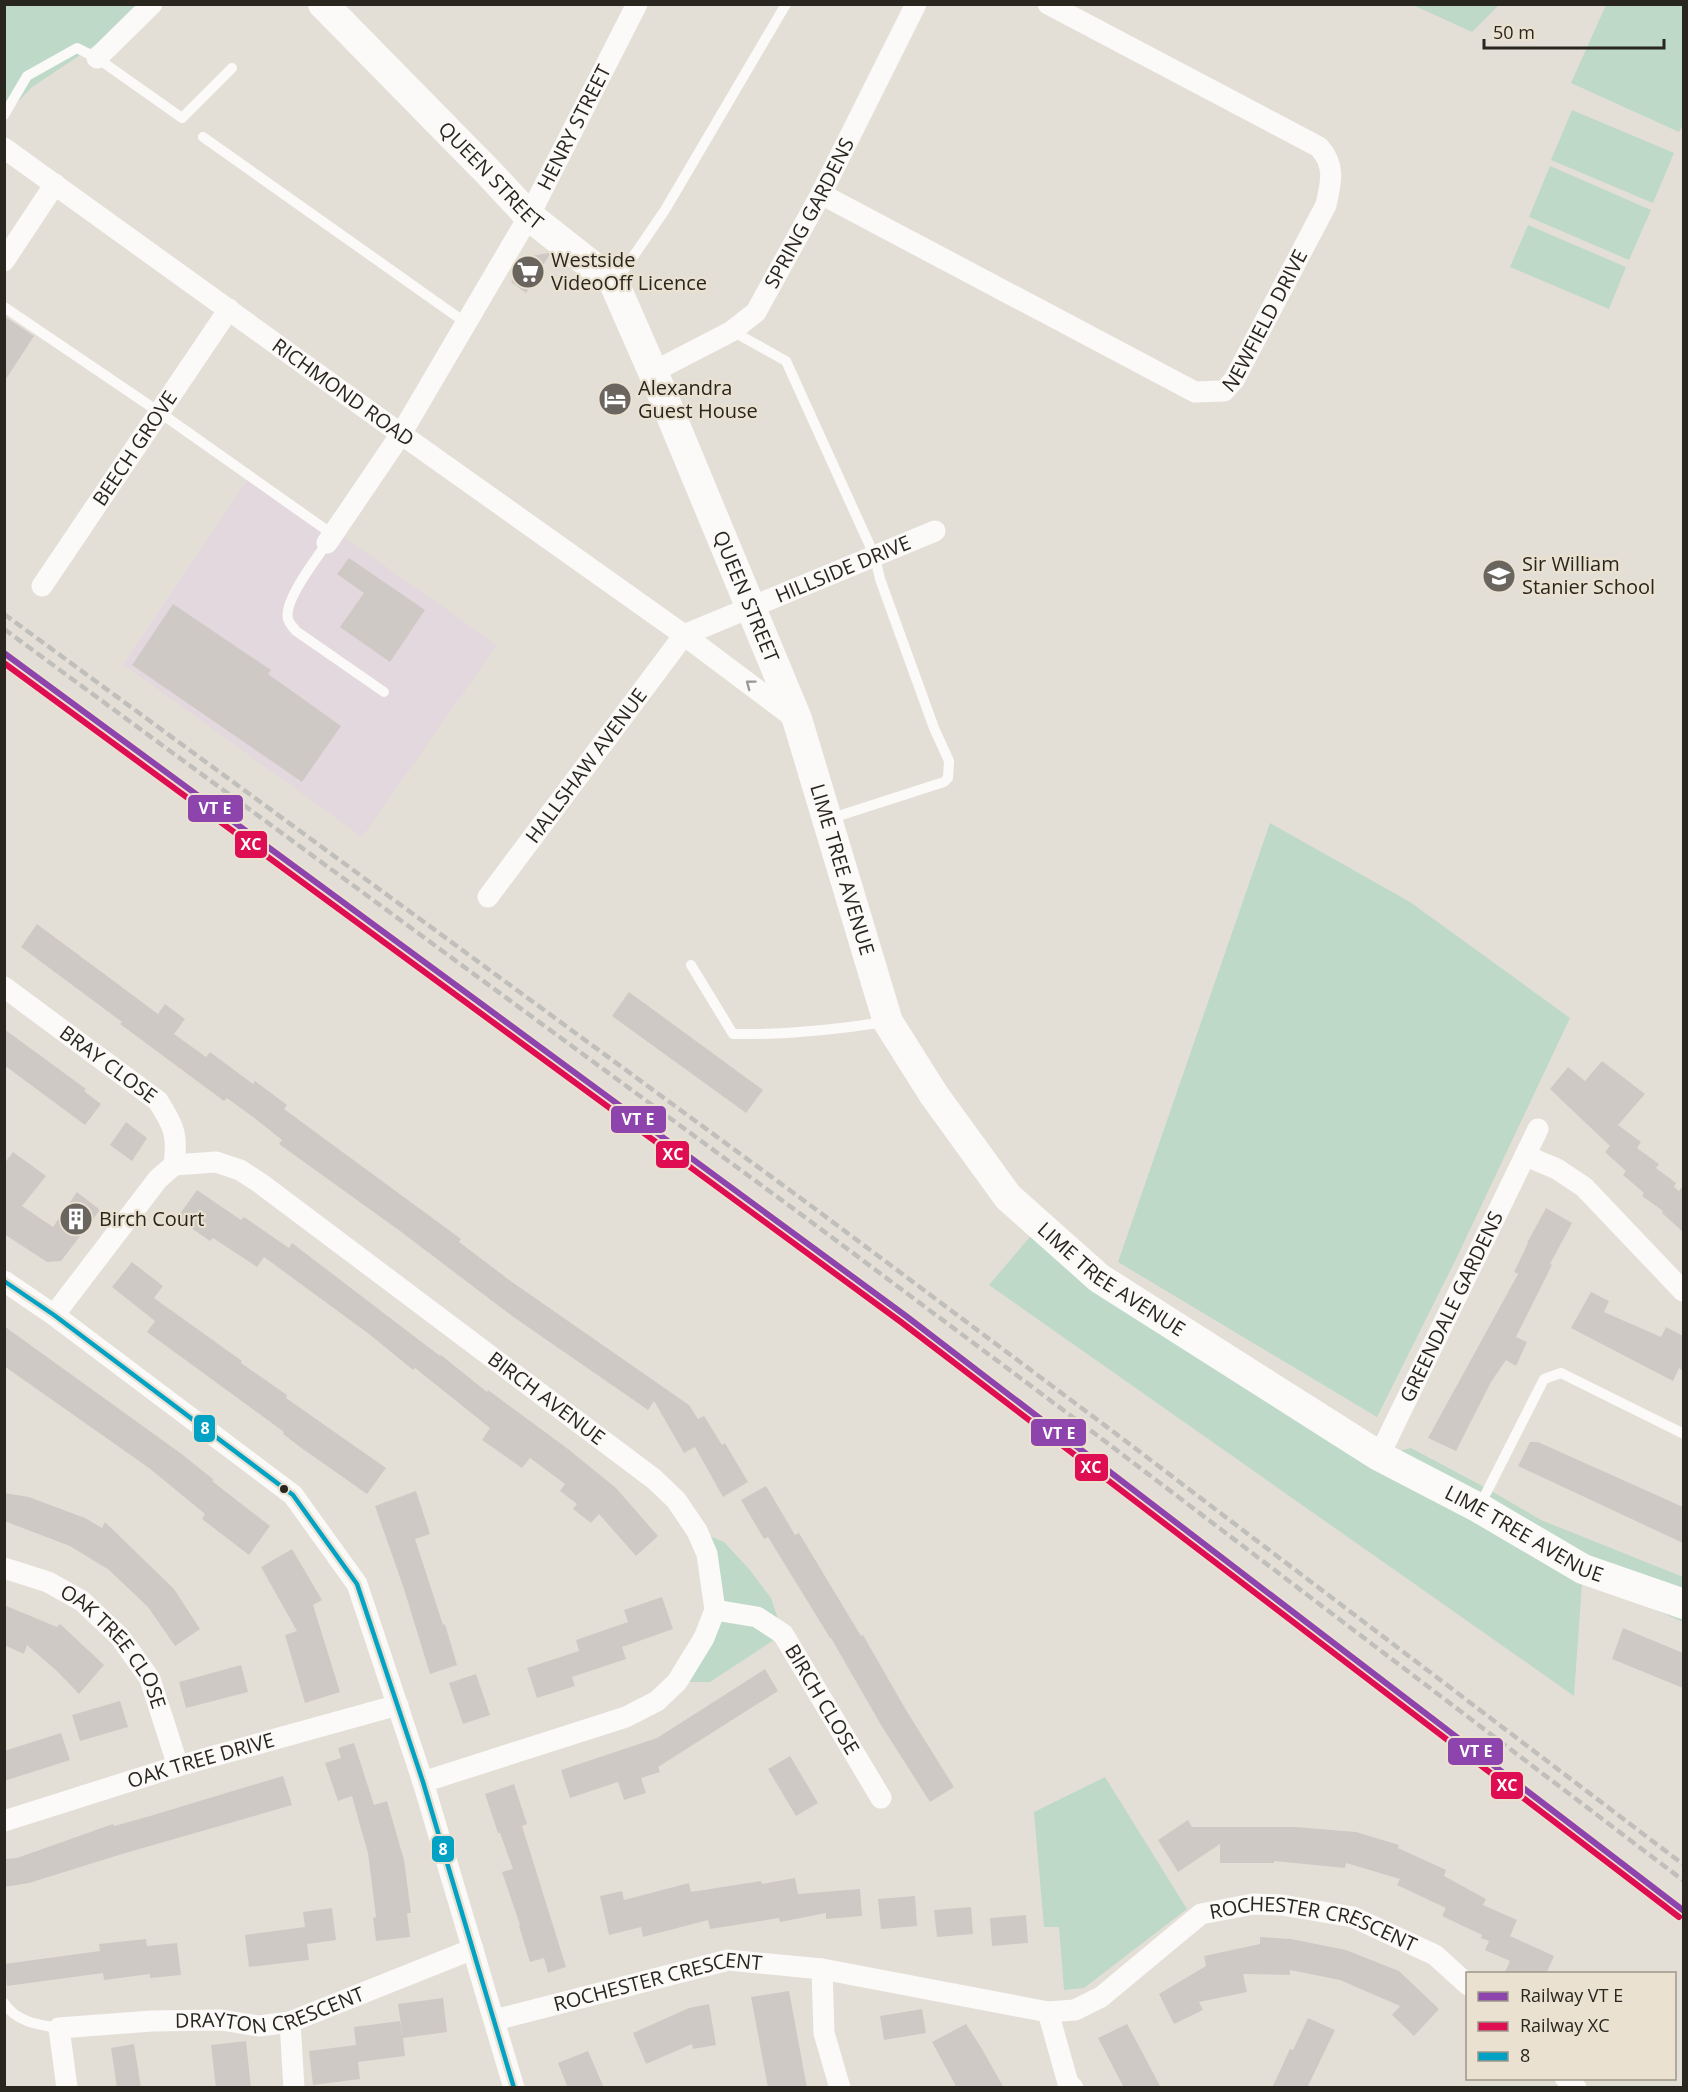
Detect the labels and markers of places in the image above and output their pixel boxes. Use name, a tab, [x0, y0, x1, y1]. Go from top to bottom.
place label: Westside VideoOff Licence	[551, 246, 707, 296]
supermarket icon: Westside VideoOff Licence	[510, 254, 546, 290]
place label: Alexandra Guest House	[638, 374, 758, 424]
hotel icon: Alexandra Guest House	[597, 381, 633, 417]
place label: Sir William Stanier School	[1522, 550, 1655, 600]
school or university icon: Sir William Stanier School	[1481, 558, 1517, 594]
building icon: Birch Court	[58, 1201, 94, 1237]
place label: Birch Court	[99, 1205, 204, 1232]
unlabelled marker	[278, 1483, 290, 1495]

